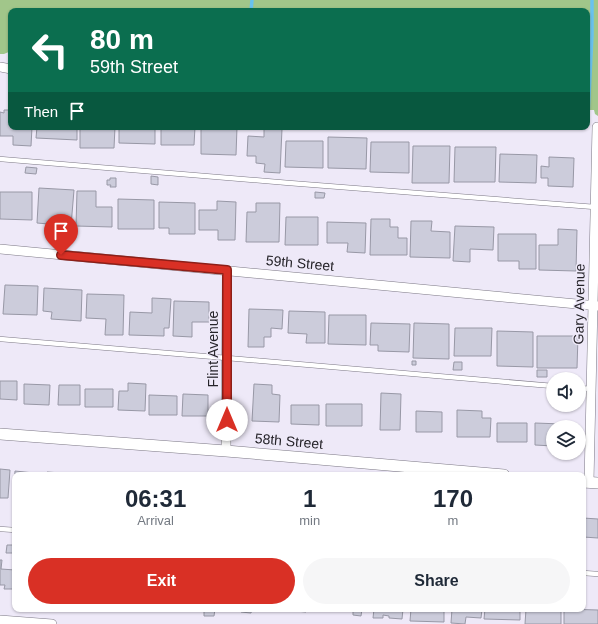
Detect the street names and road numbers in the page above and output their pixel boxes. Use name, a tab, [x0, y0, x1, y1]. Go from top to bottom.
street label: 59th Street	[265, 252, 335, 274]
street label: Gary Avenue	[570, 263, 588, 344]
street label: Flint Avenue	[205, 310, 221, 387]
street label: 58th Street	[254, 430, 324, 452]

